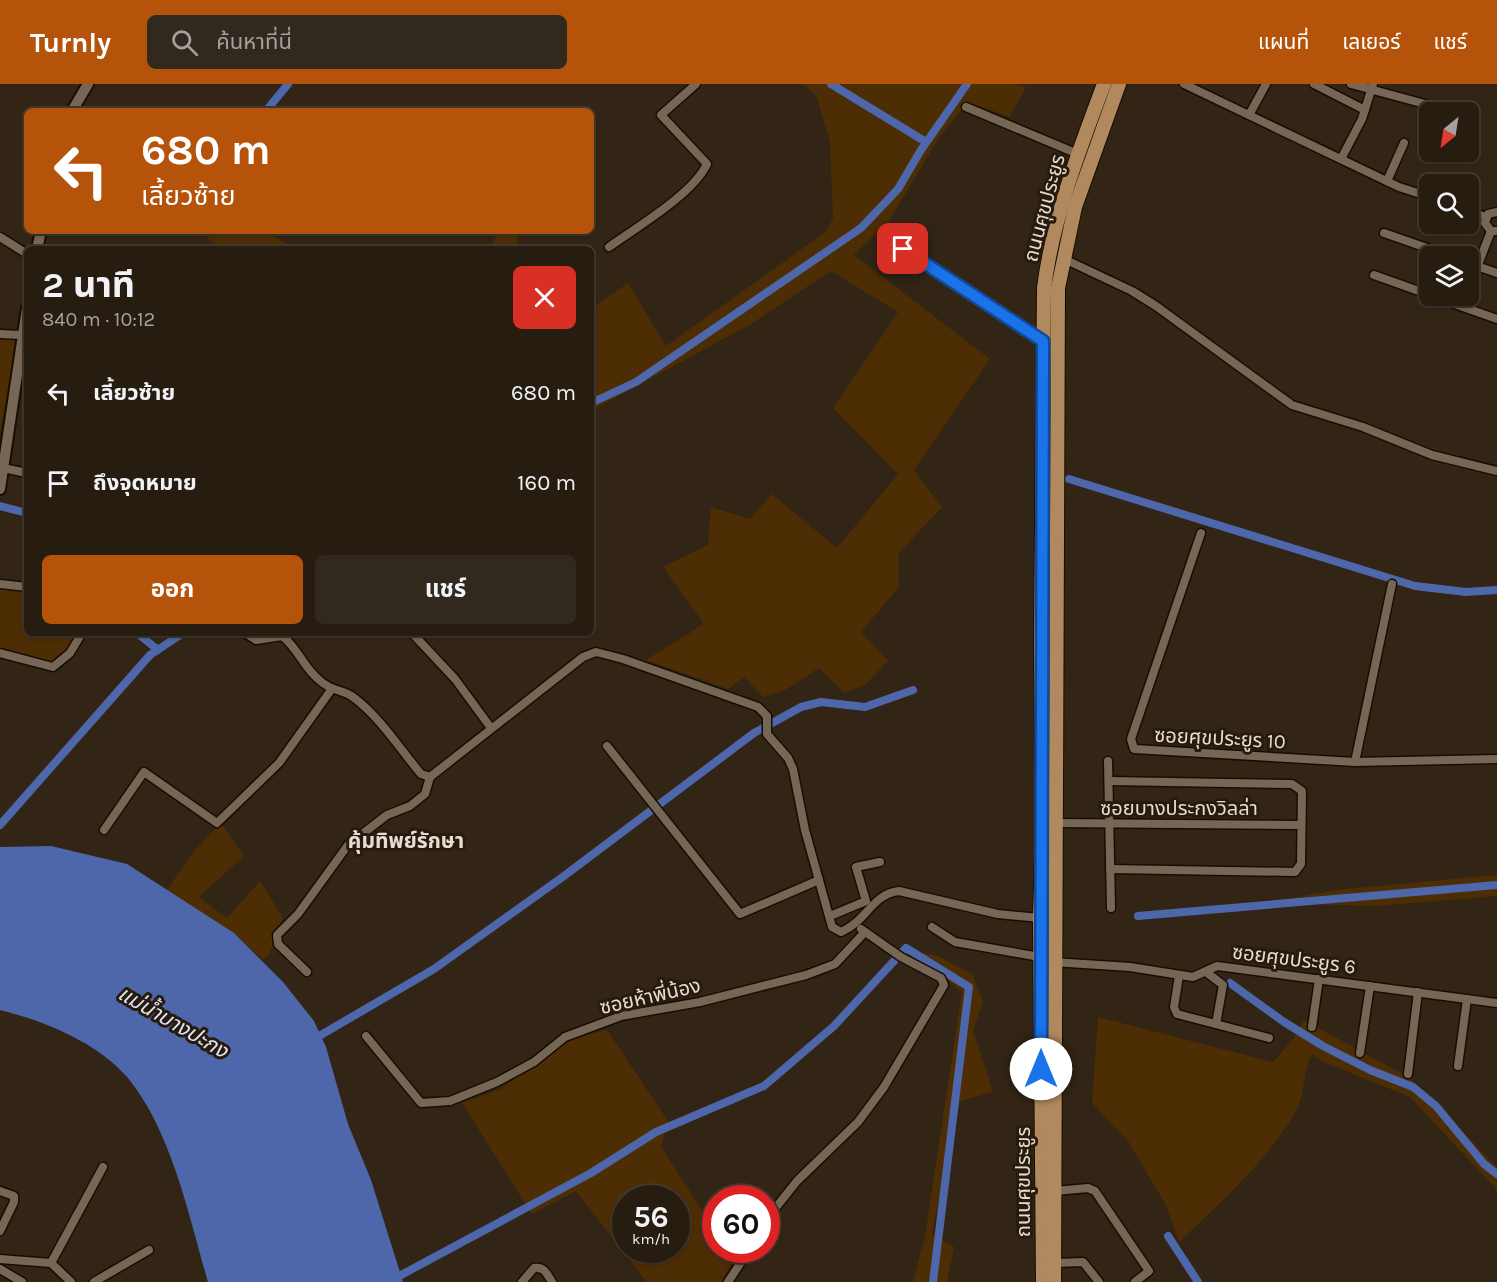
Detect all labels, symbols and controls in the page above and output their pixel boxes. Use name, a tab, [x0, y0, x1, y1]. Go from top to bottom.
search box	[147, 15, 567, 69]
text: Turnly	[30, 26, 111, 59]
icon: search	[168, 26, 201, 59]
text: ค้นหาที่นี่	[216, 29, 292, 55]
text: แผนที่	[1258, 30, 1309, 54]
text: เลเยอร์	[1342, 30, 1401, 54]
text: แชร์	[1434, 30, 1467, 54]
north arrow	[1419, 102, 1479, 162]
map controls	[1419, 102, 1479, 306]
text: 680 m	[141, 125, 271, 175]
icon: left	[42, 132, 120, 210]
street label: ถนนศุขประยูร	[1019, 152, 1071, 265]
button: search	[1419, 174, 1479, 234]
text: เลี้ยวซ้าย	[141, 180, 235, 212]
pin	[877, 223, 928, 274]
icon: arrive	[886, 232, 919, 265]
button: layers	[1419, 246, 1479, 306]
text: 2 นาที	[42, 264, 135, 306]
button: close	[513, 266, 576, 329]
text: 840 m · 10:12	[42, 308, 155, 331]
icon: left	[42, 377, 75, 410]
text: เลี้ยวซ้าย	[93, 380, 175, 406]
text: 680 m	[511, 380, 576, 406]
icon: arrive	[42, 467, 75, 500]
text: ถึงจุดหมาย	[93, 470, 197, 496]
text: 160 m	[517, 470, 576, 496]
button: ออก	[42, 555, 303, 624]
button: แชร์	[315, 555, 576, 624]
street label: ซอยศุขประยูร 10	[1154, 724, 1286, 754]
street label: ซอยบางประกงวิลล่า	[1100, 797, 1258, 820]
district label: คุ้มทิพย์รักษา	[348, 829, 464, 854]
street label: ซอยศุขประยูร 6	[1231, 940, 1357, 979]
street label: ซอยห้าพี่น้อง	[597, 971, 703, 1019]
water label: แม่น้ำบางปะกง	[114, 978, 235, 1064]
position arrow	[1009, 1037, 1073, 1101]
street label: ถนนศุขประยูร	[1012, 1127, 1036, 1237]
speed limit sign: 60	[702, 1185, 780, 1263]
text: 56	[633, 1199, 669, 1235]
text: km/h	[632, 1230, 670, 1248]

